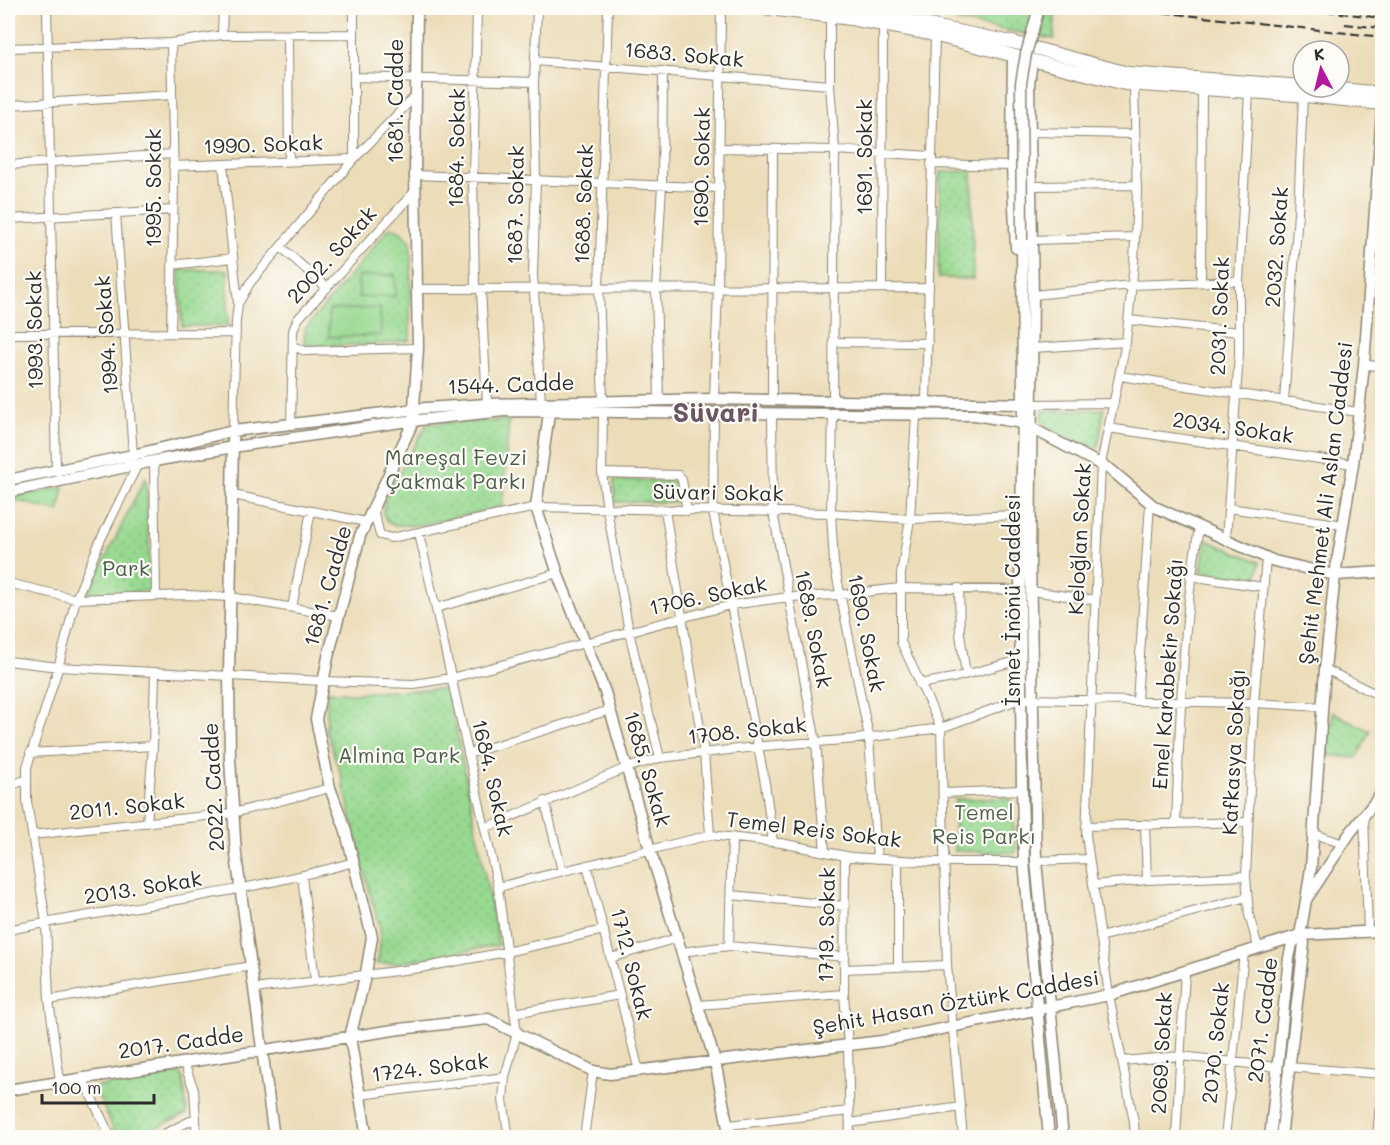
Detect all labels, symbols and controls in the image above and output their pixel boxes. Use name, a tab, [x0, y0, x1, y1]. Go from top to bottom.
street label: 1683. Sokak	[623, 35, 745, 72]
street label: 1681. Cadde	[381, 39, 408, 163]
north arrow	[1291, 39, 1351, 99]
text: K	[1313, 43, 1326, 65]
street label: 1684. Sokak	[441, 88, 470, 208]
street label: 1691. Sokak	[850, 99, 877, 215]
street label: 1690. Sokak	[686, 107, 715, 227]
street label: 1995. Sokak	[139, 128, 166, 248]
street label: 1990. Sokak	[203, 128, 323, 159]
street label: 1688. Sokak	[567, 143, 598, 264]
street label: 1687. Sokak	[500, 145, 529, 265]
street label: 2032. Sokak	[1258, 185, 1293, 308]
street label: 2002. Sokak	[280, 200, 382, 308]
street label: 2031. Sokak	[1203, 256, 1234, 376]
street label: 1993. Sokak	[19, 270, 48, 390]
street label: 1994. Sokak	[88, 275, 123, 395]
street label: Şehit Mehmet Ali Aslan Caddesi	[1291, 340, 1358, 666]
street label: 1544. Cadde	[447, 368, 575, 399]
district label: Süvari	[673, 394, 759, 429]
street label: 2034. Sokak	[1171, 405, 1295, 448]
park label: Mareşal Fevzi Çakmak Parkı	[385, 443, 527, 494]
street label: Keloğlan Sokak	[1061, 462, 1096, 616]
street label: Süvari Sokak	[652, 477, 784, 506]
street label: İsmet İnönü Caddesi	[998, 494, 1025, 706]
street label: 1681. Cadde	[296, 522, 357, 649]
park label: Park	[102, 554, 150, 581]
street label: Emel Karabekir Sokağı	[1145, 557, 1188, 790]
street label: 1689. Sokak	[790, 567, 839, 690]
street label: 1706. Sokak	[647, 569, 769, 620]
street label: 1690. Sokak	[843, 571, 892, 694]
street label: Kafkasya Sokağı	[1215, 668, 1250, 836]
street label: 1685. Sokak	[619, 707, 678, 830]
street label: 1708. Sokak	[686, 710, 808, 749]
street label: 1684. Sokak	[467, 716, 520, 839]
street label: 2022. Cadde	[196, 722, 229, 852]
park label: Almina Park	[338, 741, 460, 768]
street label: 2011. Sokak	[68, 786, 186, 825]
park label: Temel Reis Parkı	[932, 798, 1036, 849]
street label: Temel Reis Sokak	[725, 804, 903, 853]
street label: 2013. Sokak	[82, 864, 204, 909]
street label: 1719. Sokak	[811, 867, 840, 983]
street label: 1712. Sokak	[605, 905, 659, 1023]
street label: 2071. Cadde	[1240, 955, 1283, 1084]
street label: Şehit Hasan Öztürk Caddesi	[810, 963, 1101, 1040]
street label: 2070. Sokak	[1195, 981, 1234, 1105]
street label: 2069. Sokak	[1144, 991, 1177, 1115]
street label: 2017. Cadde	[116, 1019, 245, 1064]
street label: 1724. Sokak	[370, 1046, 490, 1087]
scale bar	[42, 1067, 154, 1105]
text: 100 m	[51, 1075, 101, 1099]

